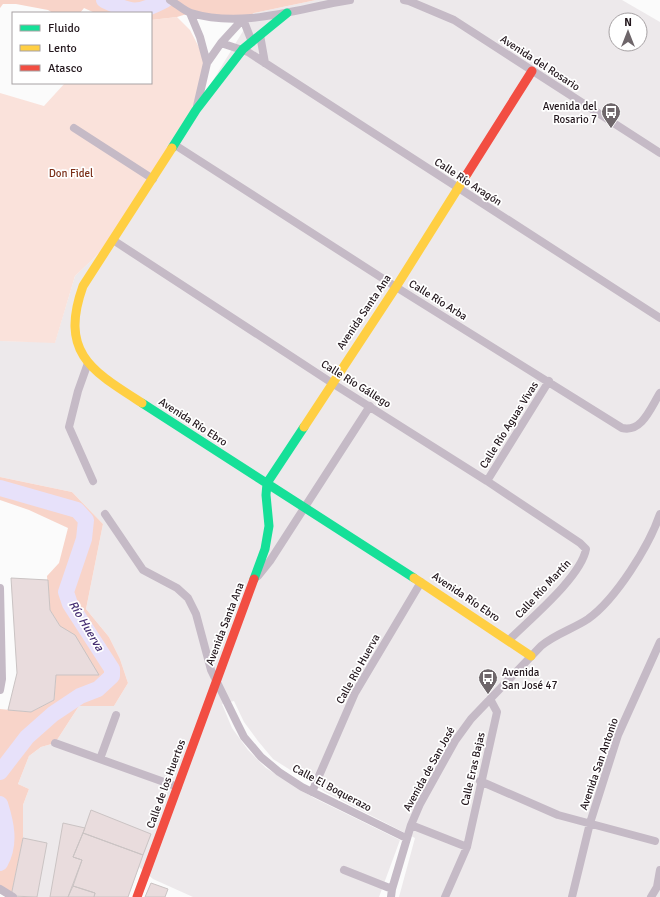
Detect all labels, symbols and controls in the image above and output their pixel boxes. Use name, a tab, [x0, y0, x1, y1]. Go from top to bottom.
legend	[12, 12, 152, 84]
north arrow	[608, 12, 648, 52]
text: N	[624, 16, 632, 29]
text: Fluido	[48, 21, 80, 36]
street label: Avenida del Rosario	[498, 32, 582, 94]
text: Lento	[48, 41, 77, 56]
text: Atasco	[48, 61, 83, 76]
place label: Avenida del Rosario 7	[543, 100, 597, 126]
bus stop icon: Avenida del Rosario 7	[600, 101, 622, 129]
street label: Calle Río Aragón	[432, 155, 504, 209]
park label: Don Fidel	[49, 167, 93, 180]
street label: Avenida Santa Ana	[334, 272, 394, 352]
street label: Calle Río Arba	[406, 277, 470, 323]
street label: Calle Río Gállego	[319, 357, 394, 411]
street label: Calle Río Aguas Vivas	[477, 379, 541, 471]
street label: Avenida Río Ebro	[156, 395, 230, 449]
street label: Calle Río Martín	[512, 557, 574, 621]
street label: Avenida Río Ebro	[430, 570, 503, 625]
street label: Avenida Santa Ana	[203, 580, 247, 667]
water label: Río Huerva	[65, 598, 107, 655]
street label: Calle Río Huerva	[333, 631, 383, 706]
place label: Avenida San José 47	[502, 666, 557, 692]
bus stop icon: Avenida San José 47	[477, 667, 499, 695]
street label: Avenida San Antonio	[577, 716, 621, 812]
street label: Avenida de San José	[400, 724, 458, 814]
street label: Calle Eras Bajas	[458, 731, 488, 807]
street label: Calle de los Huertos	[144, 738, 188, 830]
street label: Calle El Boquerazo	[290, 762, 374, 814]

